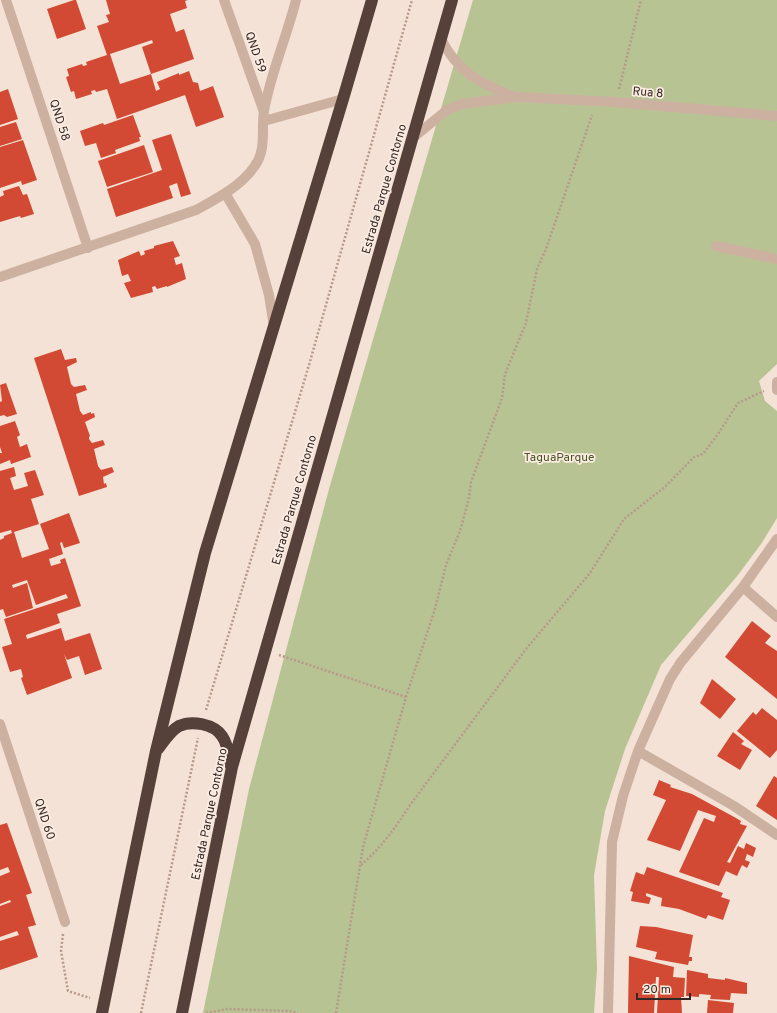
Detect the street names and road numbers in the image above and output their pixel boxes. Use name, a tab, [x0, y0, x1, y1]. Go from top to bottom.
street label: QND 59	[241, 30, 270, 75]
street label: Rua 8	[632, 84, 664, 102]
street label: QND 58	[45, 97, 73, 143]
street label: Estrada Parque Contorno	[359, 122, 411, 256]
street label: Estrada Parque Contorno	[269, 433, 321, 567]
street label: Estrada Parque Contorno	[188, 746, 232, 882]
street label: QND 60	[30, 796, 58, 842]

